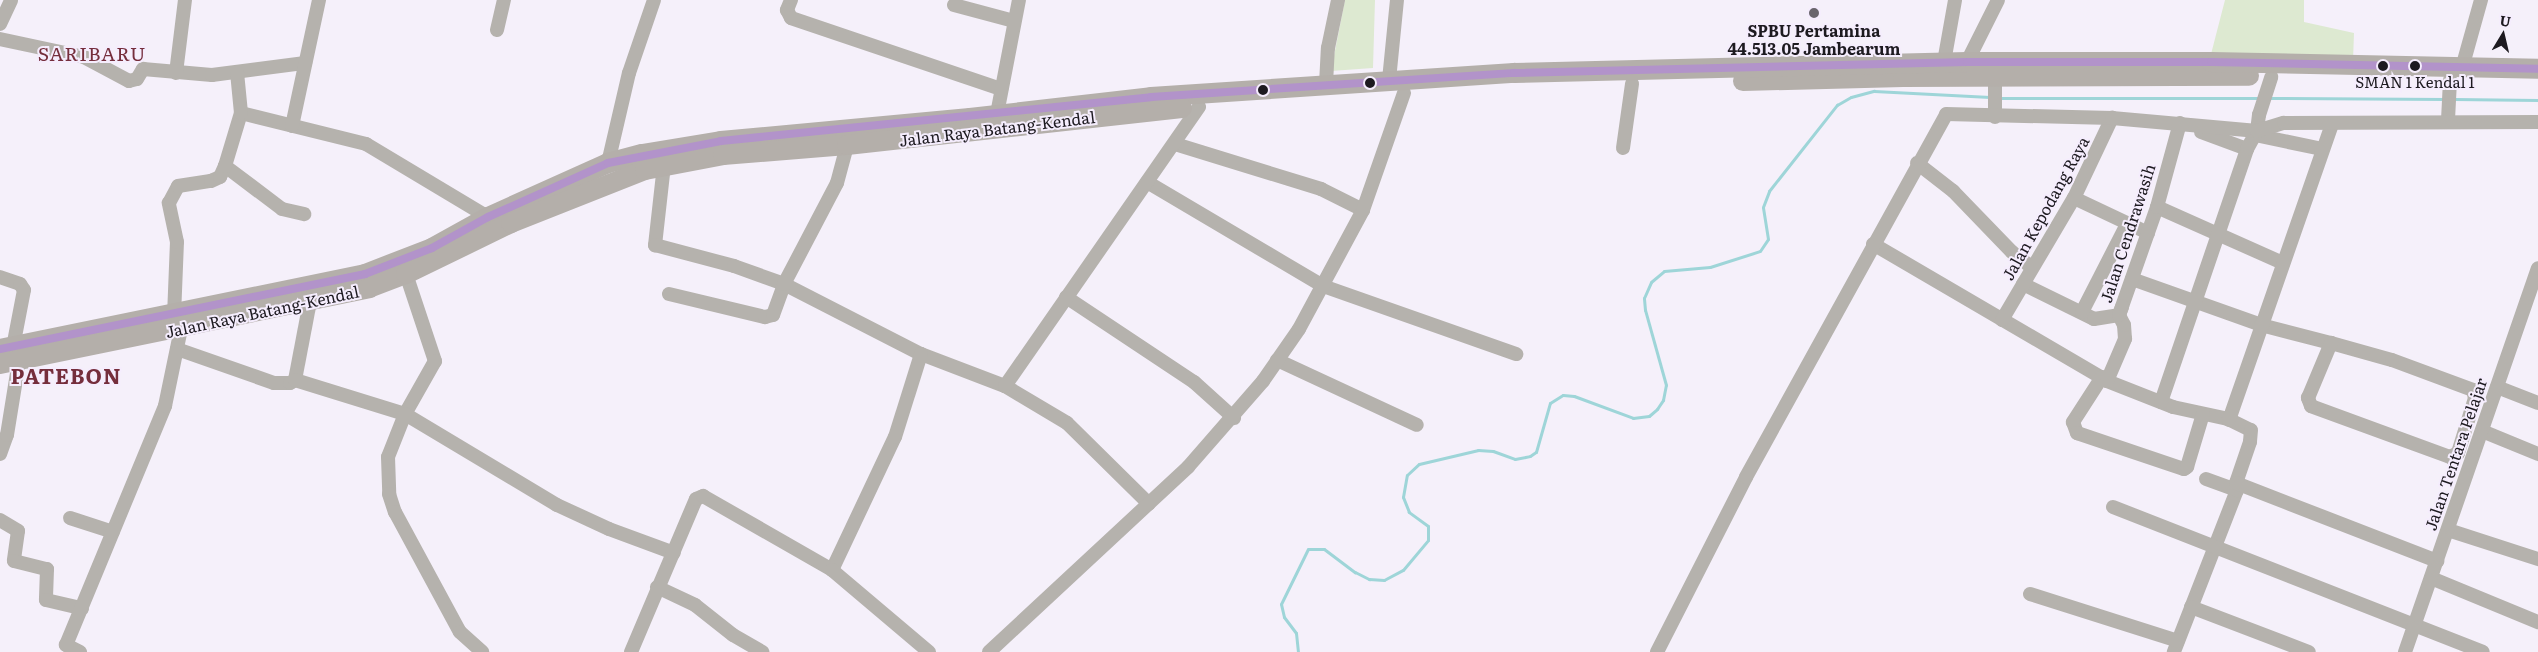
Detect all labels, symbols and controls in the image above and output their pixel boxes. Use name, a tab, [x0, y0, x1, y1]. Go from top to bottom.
marker: SPBU Pertamina 44.513.05 Jambearum	[1808, 7, 1820, 19]
text: U	[2498, 9, 2512, 31]
north arrow	[2478, 10, 2528, 60]
place label: SPBU Pertamina 44.513.05 Jambearum	[1727, 20, 1901, 58]
district label: SARIBARU	[37, 43, 147, 65]
unlabelled marker	[2378, 61, 2388, 71]
marker: SMAN 1 Kendal 1	[2410, 61, 2420, 71]
place label: SMAN 1 Kendal 1	[2355, 73, 2475, 91]
unlabelled marker	[1365, 78, 1375, 88]
unlabelled marker	[1258, 85, 1268, 95]
street label: Jalan Raya Batang-Kendal	[898, 106, 1096, 150]
street label: Jalan Kepodang Raya	[1997, 133, 2093, 283]
street label: Jalan Cendrawasih	[2095, 161, 2159, 305]
street label: Jalan Raya Batang-Kendal	[164, 281, 360, 341]
district label: PATEBON	[10, 362, 122, 388]
street label: Jalan Tentara Pelajar	[2420, 375, 2490, 533]

